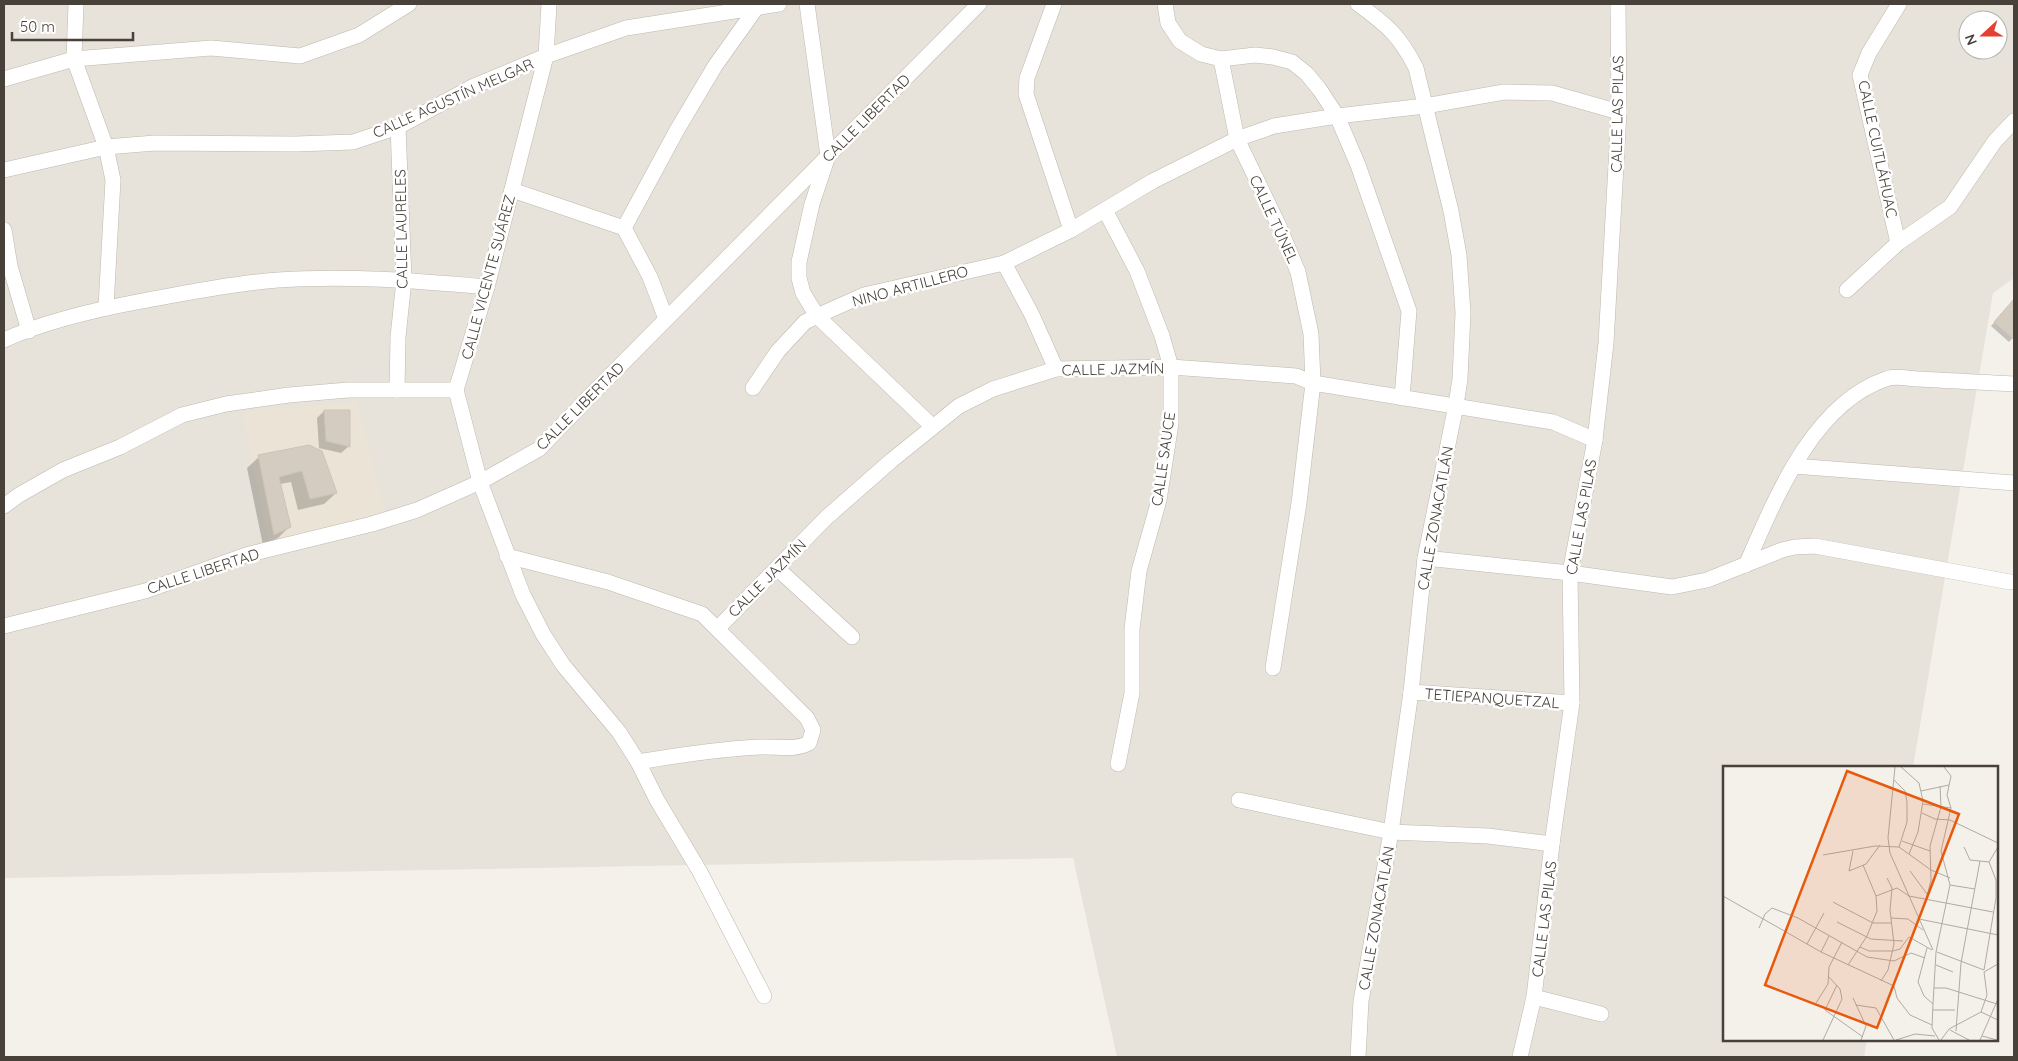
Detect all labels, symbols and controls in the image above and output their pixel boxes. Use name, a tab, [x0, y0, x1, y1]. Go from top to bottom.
scale bar	[12, 10, 134, 42]
north arrow	[1958, 10, 2008, 60]
text: 50 m	[20, 17, 55, 36]
text: N	[1961, 32, 1981, 48]
street label: CALLE AGUSTÍN MELGAR	[370, 54, 536, 142]
street label: CALLE LAS PILAS	[1606, 55, 1628, 173]
street label: CALLE LIBERTAD	[818, 70, 914, 166]
street label: CALLE CUITLÁHUAC	[1854, 79, 1902, 220]
street label: CALLE LAURELES	[390, 169, 412, 289]
street label: CALLE TÚNEL	[1245, 172, 1303, 266]
street label: CALLE VICENTE SUÁREZ	[457, 193, 519, 361]
street label: NINO ARTILLERO	[850, 261, 970, 311]
street label: CALLE LIBERTAD	[532, 358, 628, 454]
street label: CALLE JAZMÍN	[1061, 359, 1165, 379]
street label: CALLE SAUCE	[1147, 411, 1179, 507]
street label: CALLE ZONACATLÁN	[1413, 444, 1457, 592]
street label: CALLE LAS PILAS	[1561, 458, 1601, 576]
street label: CALLE JAZMÍN	[724, 535, 810, 621]
street label: CALLE LIBERTAD	[145, 544, 262, 598]
street label: TETIEPANQUETZAL	[1424, 684, 1560, 712]
inset map	[1723, 766, 1998, 1041]
street label: CALLE ZONACATLÁN	[1354, 844, 1398, 992]
street label: CALLE LAS PILAS	[1527, 860, 1561, 978]

